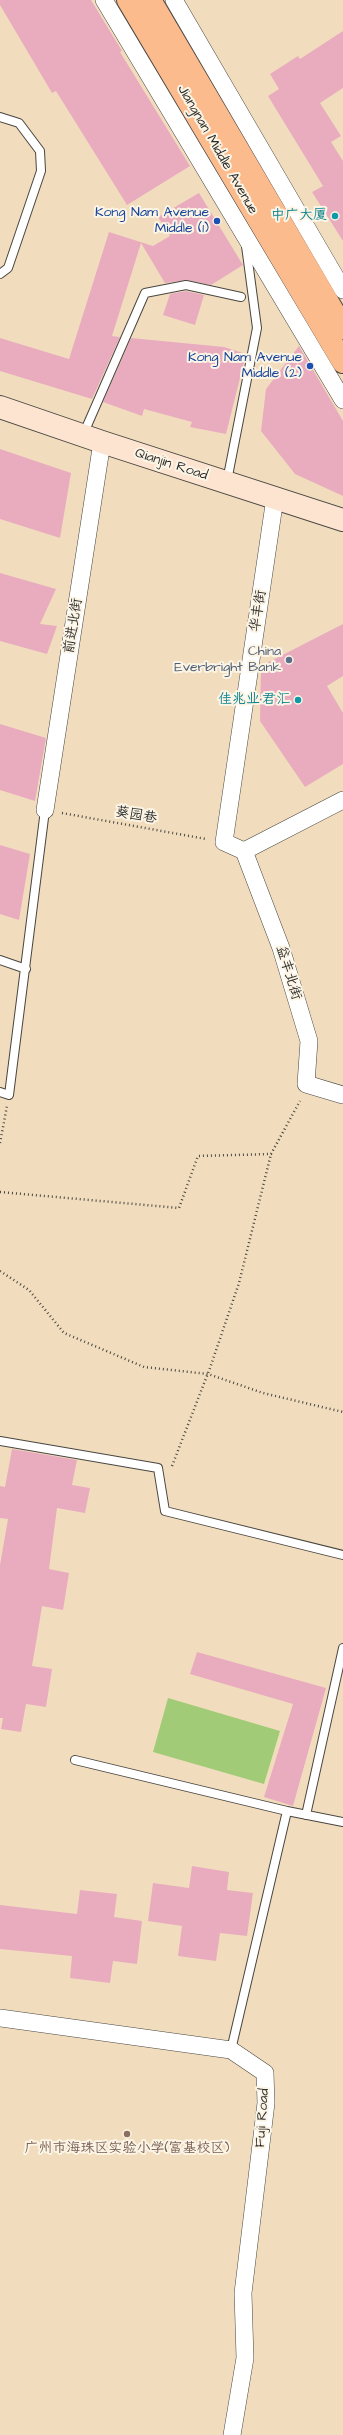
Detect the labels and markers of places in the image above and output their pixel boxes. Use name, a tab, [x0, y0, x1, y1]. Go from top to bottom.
place label: Kong Nam Avenue Middle (1)	[95, 205, 209, 238]
place label: 中广大厦	[271, 208, 327, 224]
marker: 中广大厦	[330, 211, 340, 221]
marker: Kong Nam Avenue Middle (1)	[212, 216, 222, 226]
place label: Kong Nam Avenue Middle (2)	[188, 350, 302, 382]
marker: Kong Nam Avenue Middle (2)	[305, 361, 315, 371]
place label: China Everbright Bank	[174, 644, 281, 676]
marker: China Everbright Bank	[284, 655, 294, 665]
place label: 佳兆业·君汇	[218, 692, 290, 708]
marker: 佳兆业·君汇	[293, 695, 303, 705]
marker: 广州市海珠区实验小学(富基校区)	[122, 2129, 132, 2139]
place label: 广州市海珠区实验小学(富基校区)	[24, 2141, 230, 2157]

